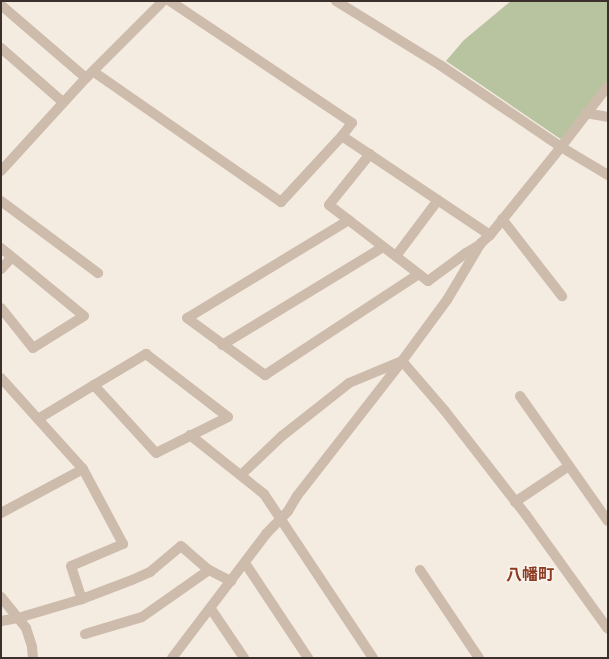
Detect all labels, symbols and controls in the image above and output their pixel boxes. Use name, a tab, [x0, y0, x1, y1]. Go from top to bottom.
district label: 八幡町	[506, 565, 554, 585]

